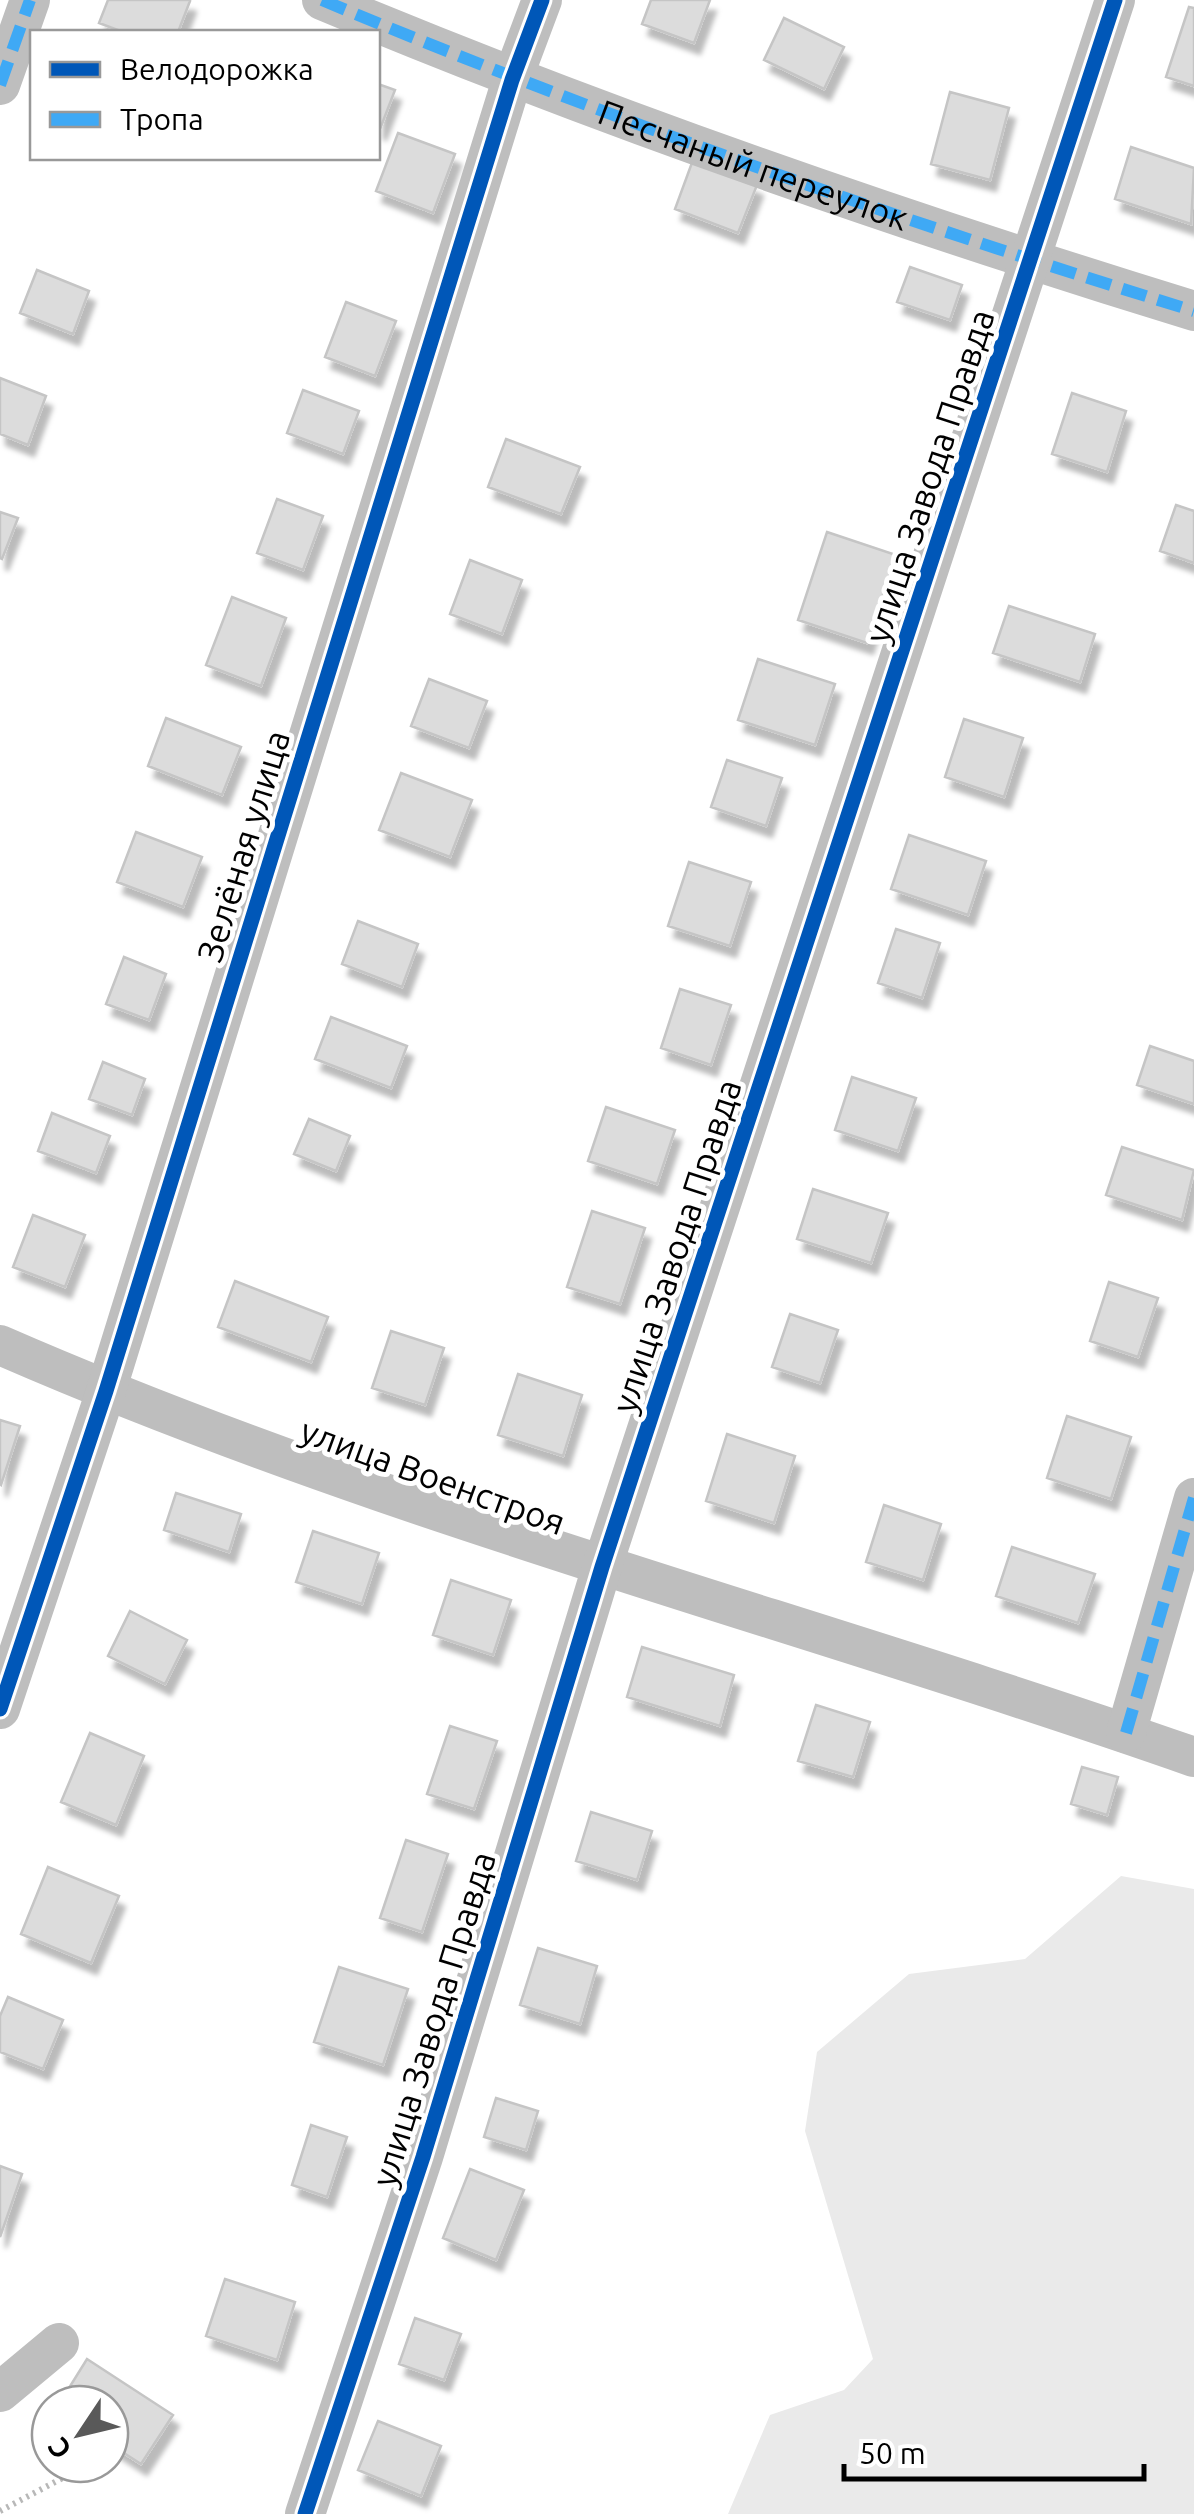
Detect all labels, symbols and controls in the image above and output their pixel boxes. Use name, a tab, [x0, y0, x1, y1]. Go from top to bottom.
legend	[30, 30, 380, 160]
text: Велодорожка	[120, 52, 314, 86]
street label: Песчаный переулок	[593, 91, 914, 238]
text: Тропа	[120, 102, 204, 136]
street label: улица Завода Правда	[856, 304, 1002, 648]
street label: Зелёная улица	[189, 725, 297, 967]
street label: улица Завода Правда	[603, 1074, 749, 1418]
street label: улица Военстроя	[295, 1410, 571, 1542]
street label: улица Завода Правда	[363, 1847, 503, 2191]
north arrow	[30, 2384, 130, 2484]
scale bar	[844, 2419, 1144, 2481]
text: С	[41, 2432, 77, 2465]
text: 50 m	[859, 2436, 926, 2470]

